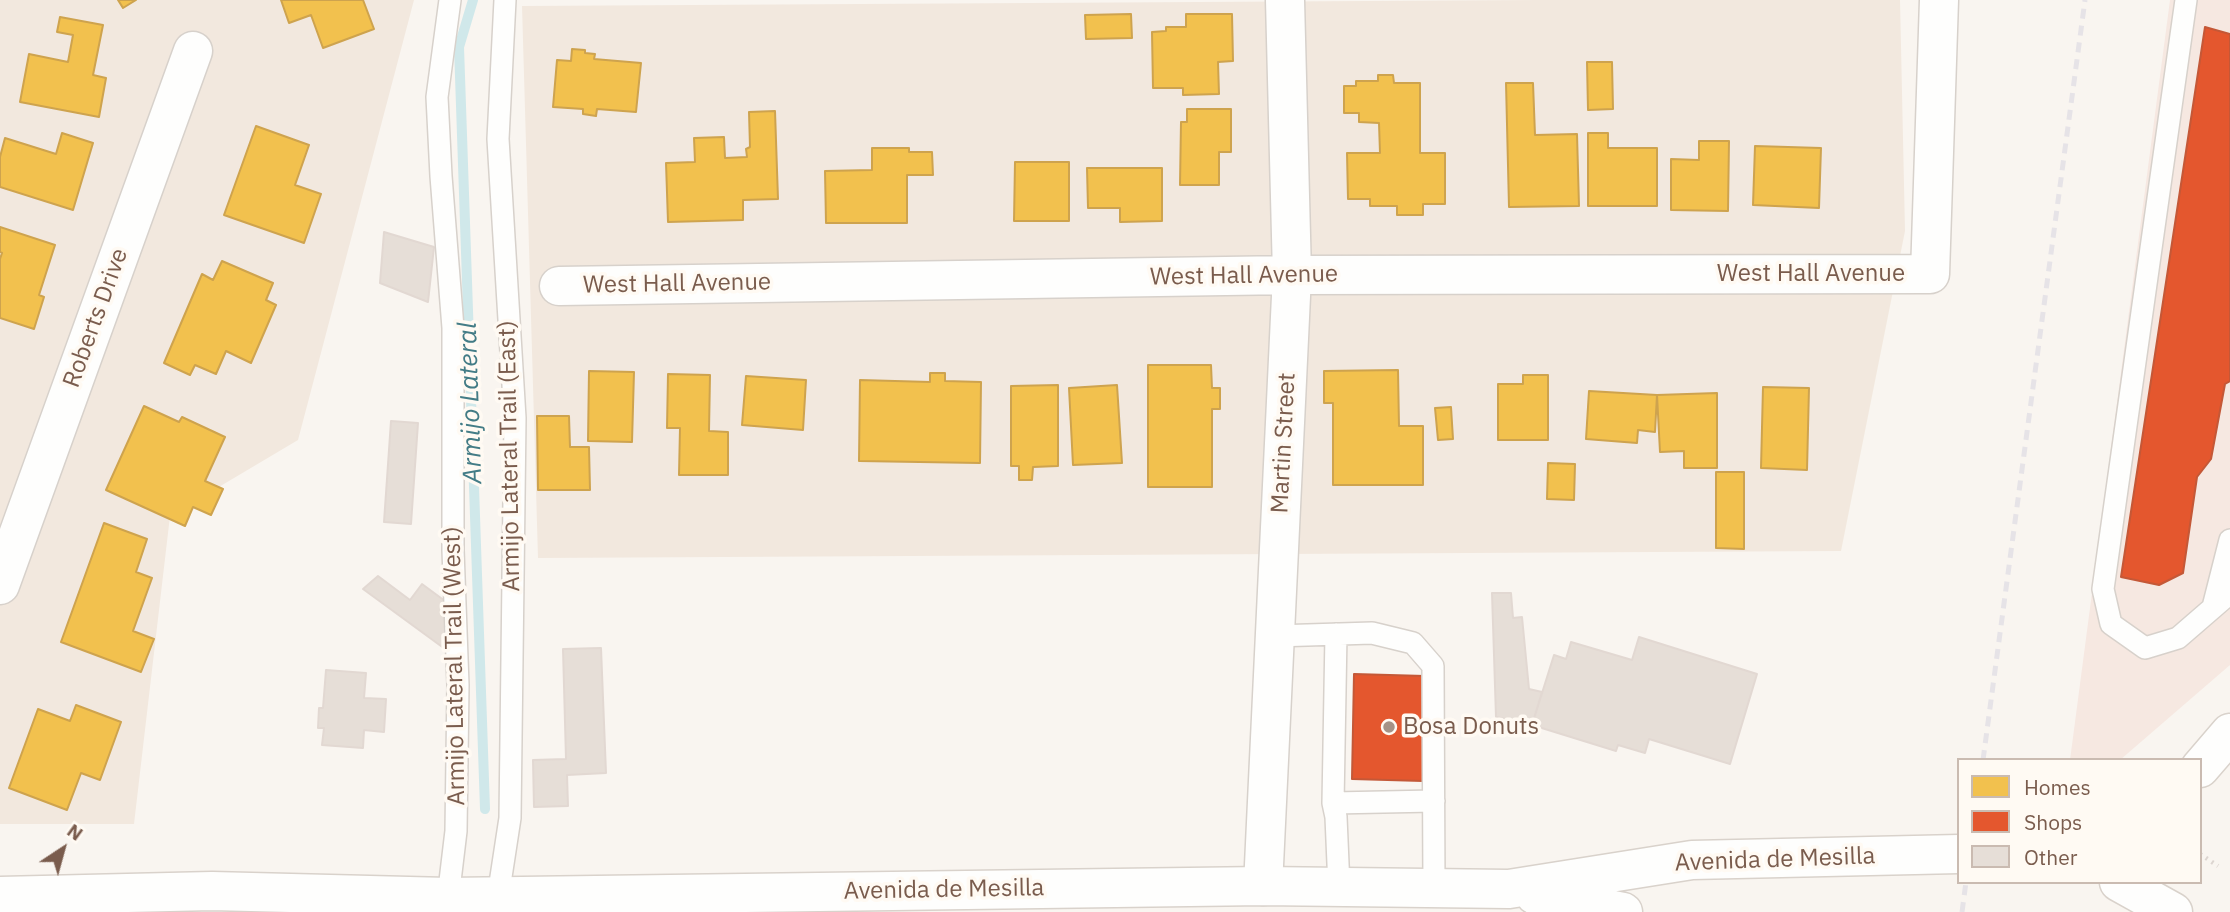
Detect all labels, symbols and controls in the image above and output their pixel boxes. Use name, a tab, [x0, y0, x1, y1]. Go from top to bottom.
street label: Roberts Drive	[58, 245, 134, 391]
street label: West Hall Avenue	[1150, 260, 1338, 292]
street label: West Hall Avenue	[1717, 260, 1905, 288]
street label: West Hall Avenue	[583, 268, 771, 300]
street label: Armijo Lateral Trail (East)	[493, 320, 527, 592]
water label: Armijo Lateral	[453, 322, 489, 484]
street label: Martin Street	[1266, 372, 1302, 514]
street label: Armijo Lateral Trail (West)	[438, 526, 472, 806]
place label: Bosa Donuts	[1403, 713, 1539, 741]
marker: Bosa Donuts	[1381, 719, 1397, 735]
legend	[1957, 758, 2202, 884]
text: Homes	[2024, 773, 2091, 801]
text: Shops	[2024, 808, 2082, 836]
north arrow	[28, 814, 98, 884]
text: N	[63, 818, 88, 846]
street label: Avenida de Mesilla	[1674, 842, 1876, 878]
text: Other	[2024, 843, 2077, 871]
street label: Avenida de Mesilla	[843, 874, 1045, 906]

